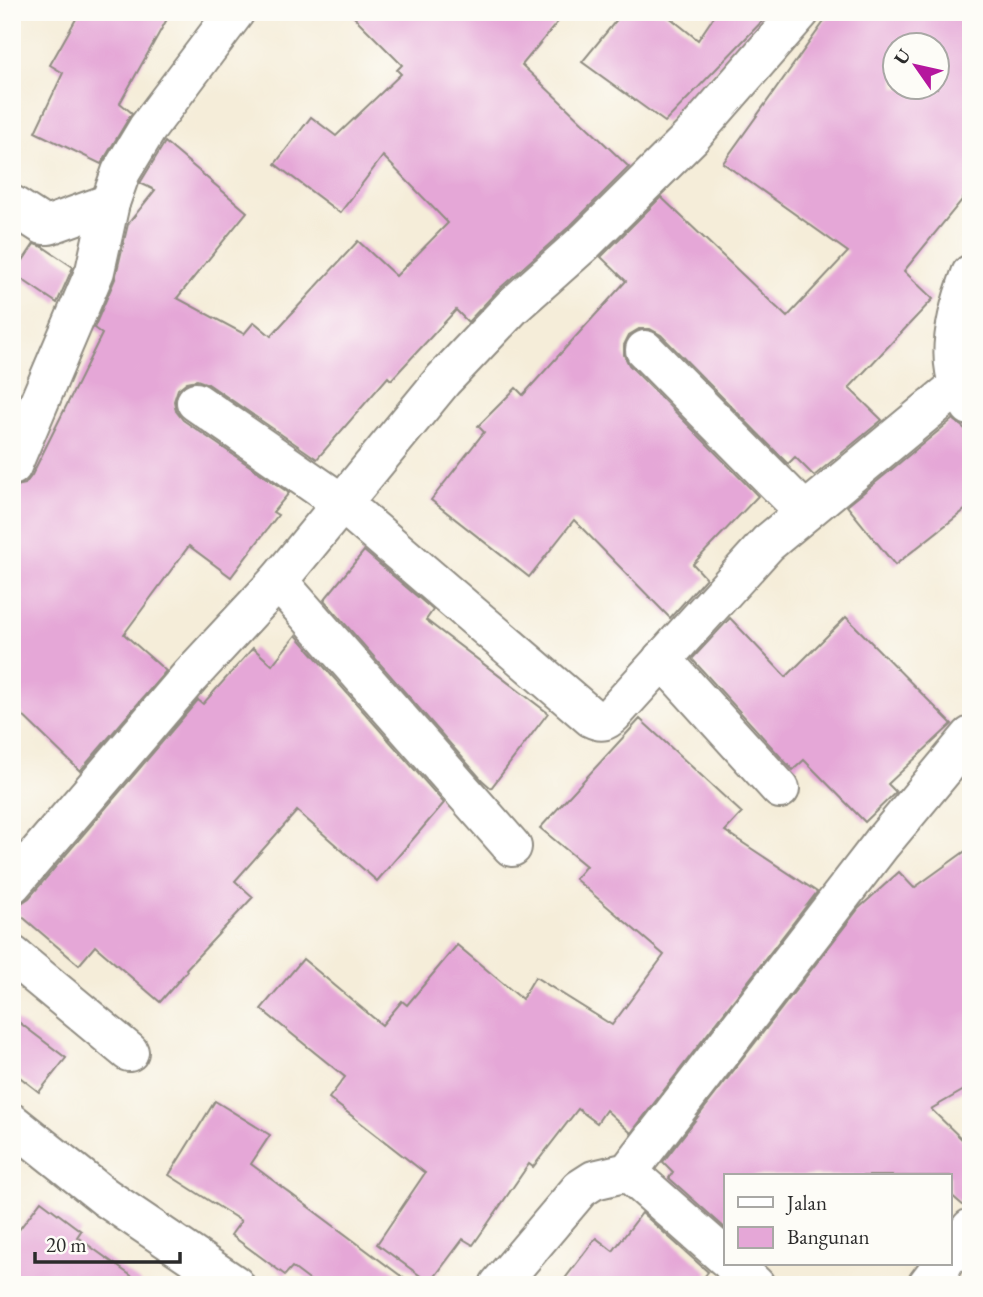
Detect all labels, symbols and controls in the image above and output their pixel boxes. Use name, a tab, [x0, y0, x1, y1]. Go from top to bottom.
north arrow	[881, 32, 951, 102]
text: U	[888, 44, 917, 70]
legend	[724, 1174, 951, 1266]
text: Jalan	[785, 1189, 827, 1216]
scale bar	[35, 1220, 180, 1264]
text: Bangunan	[787, 1223, 870, 1250]
text: 20 m	[46, 1231, 87, 1258]

